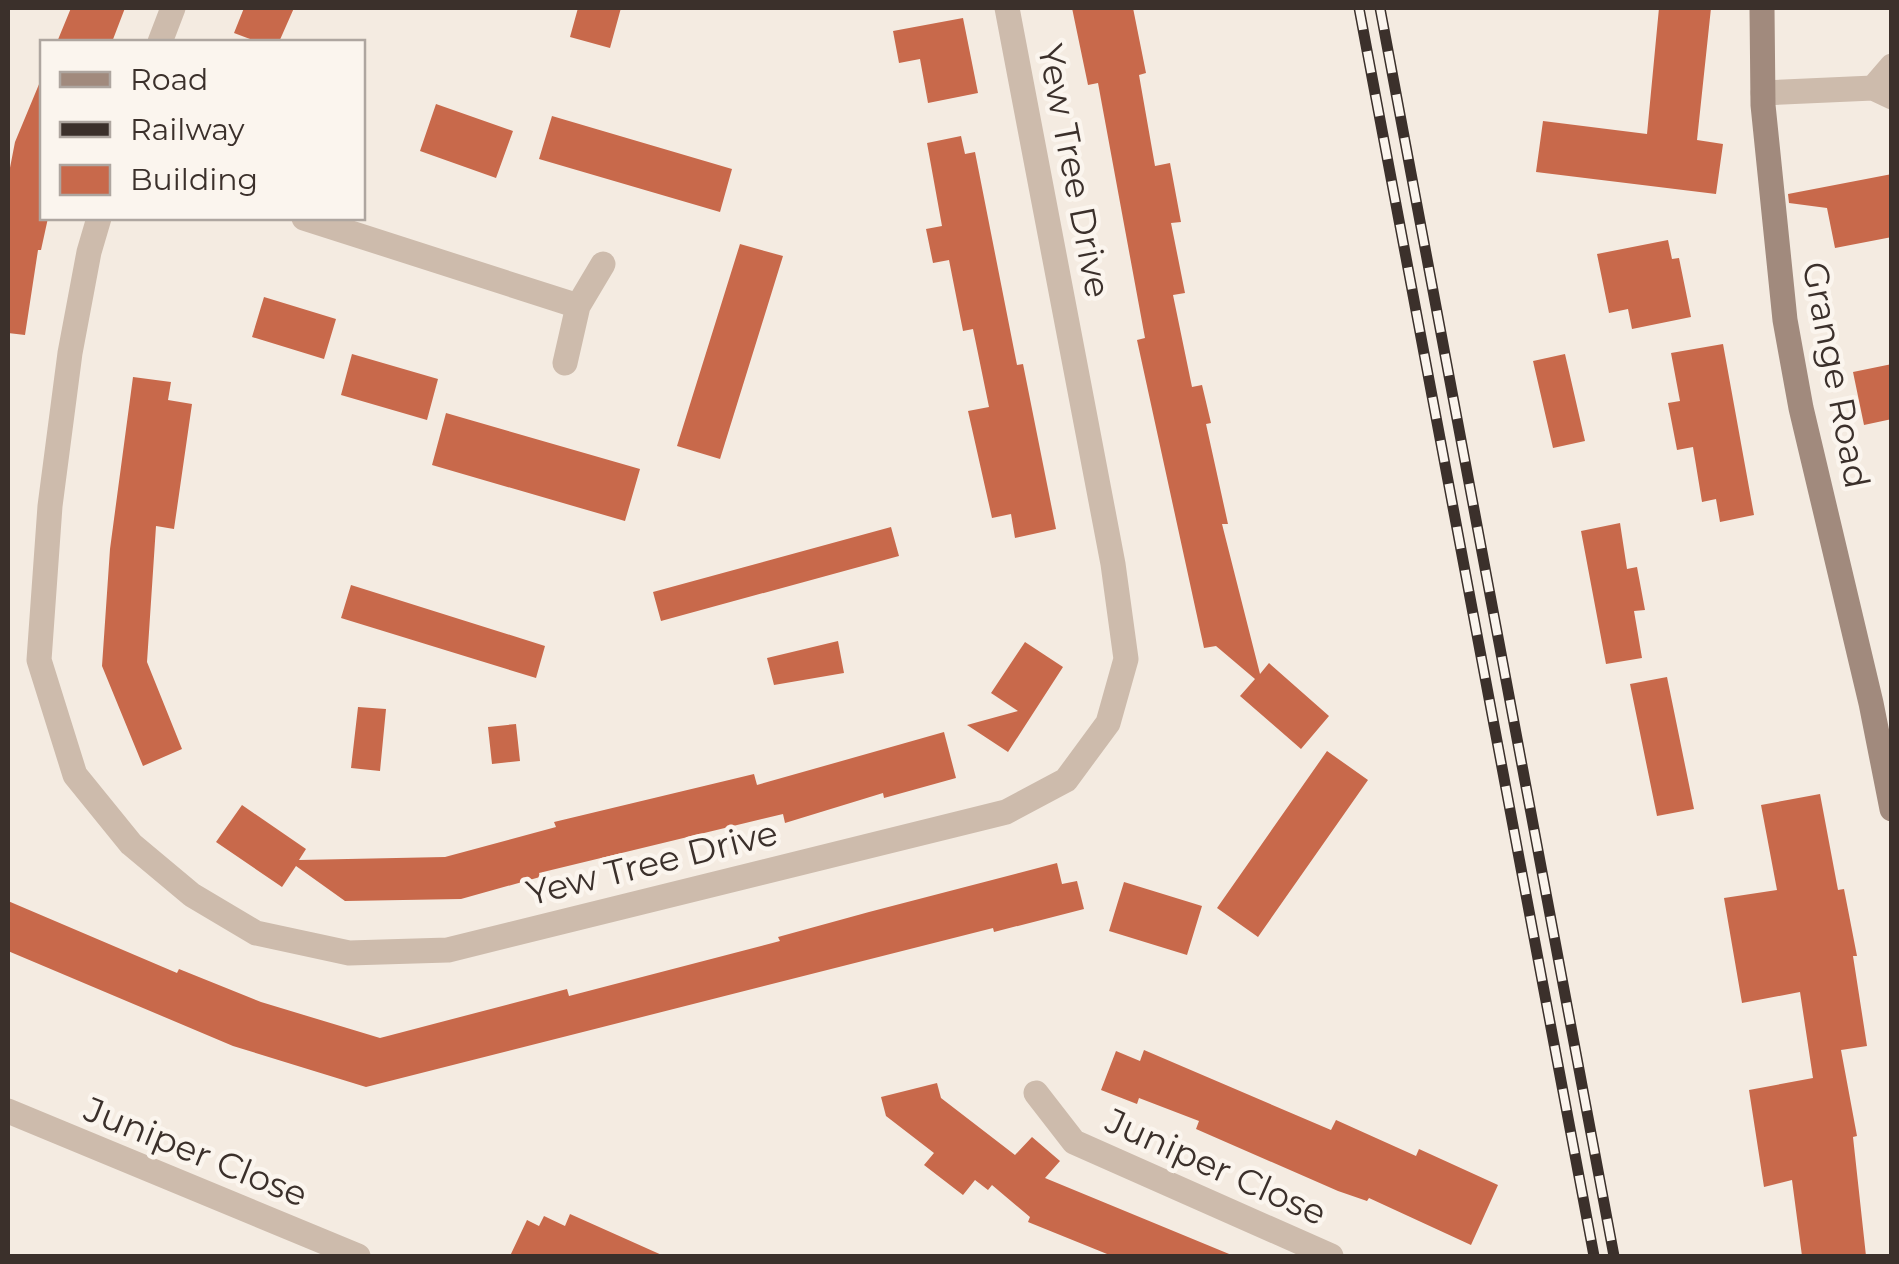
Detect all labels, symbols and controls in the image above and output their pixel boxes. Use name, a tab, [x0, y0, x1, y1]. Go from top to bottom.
legend	[40, 40, 365, 220]
street label: Yew Tree Drive	[1029, 41, 1120, 301]
text: Road	[130, 61, 208, 98]
text: Railway	[130, 111, 245, 148]
text: Building	[130, 161, 258, 198]
street label: Grange Road	[1793, 258, 1880, 492]
street label: Yew Tree Drive	[522, 811, 782, 914]
street label: Juniper Close	[78, 1087, 314, 1216]
street label: Juniper Close	[1098, 1098, 1333, 1234]

